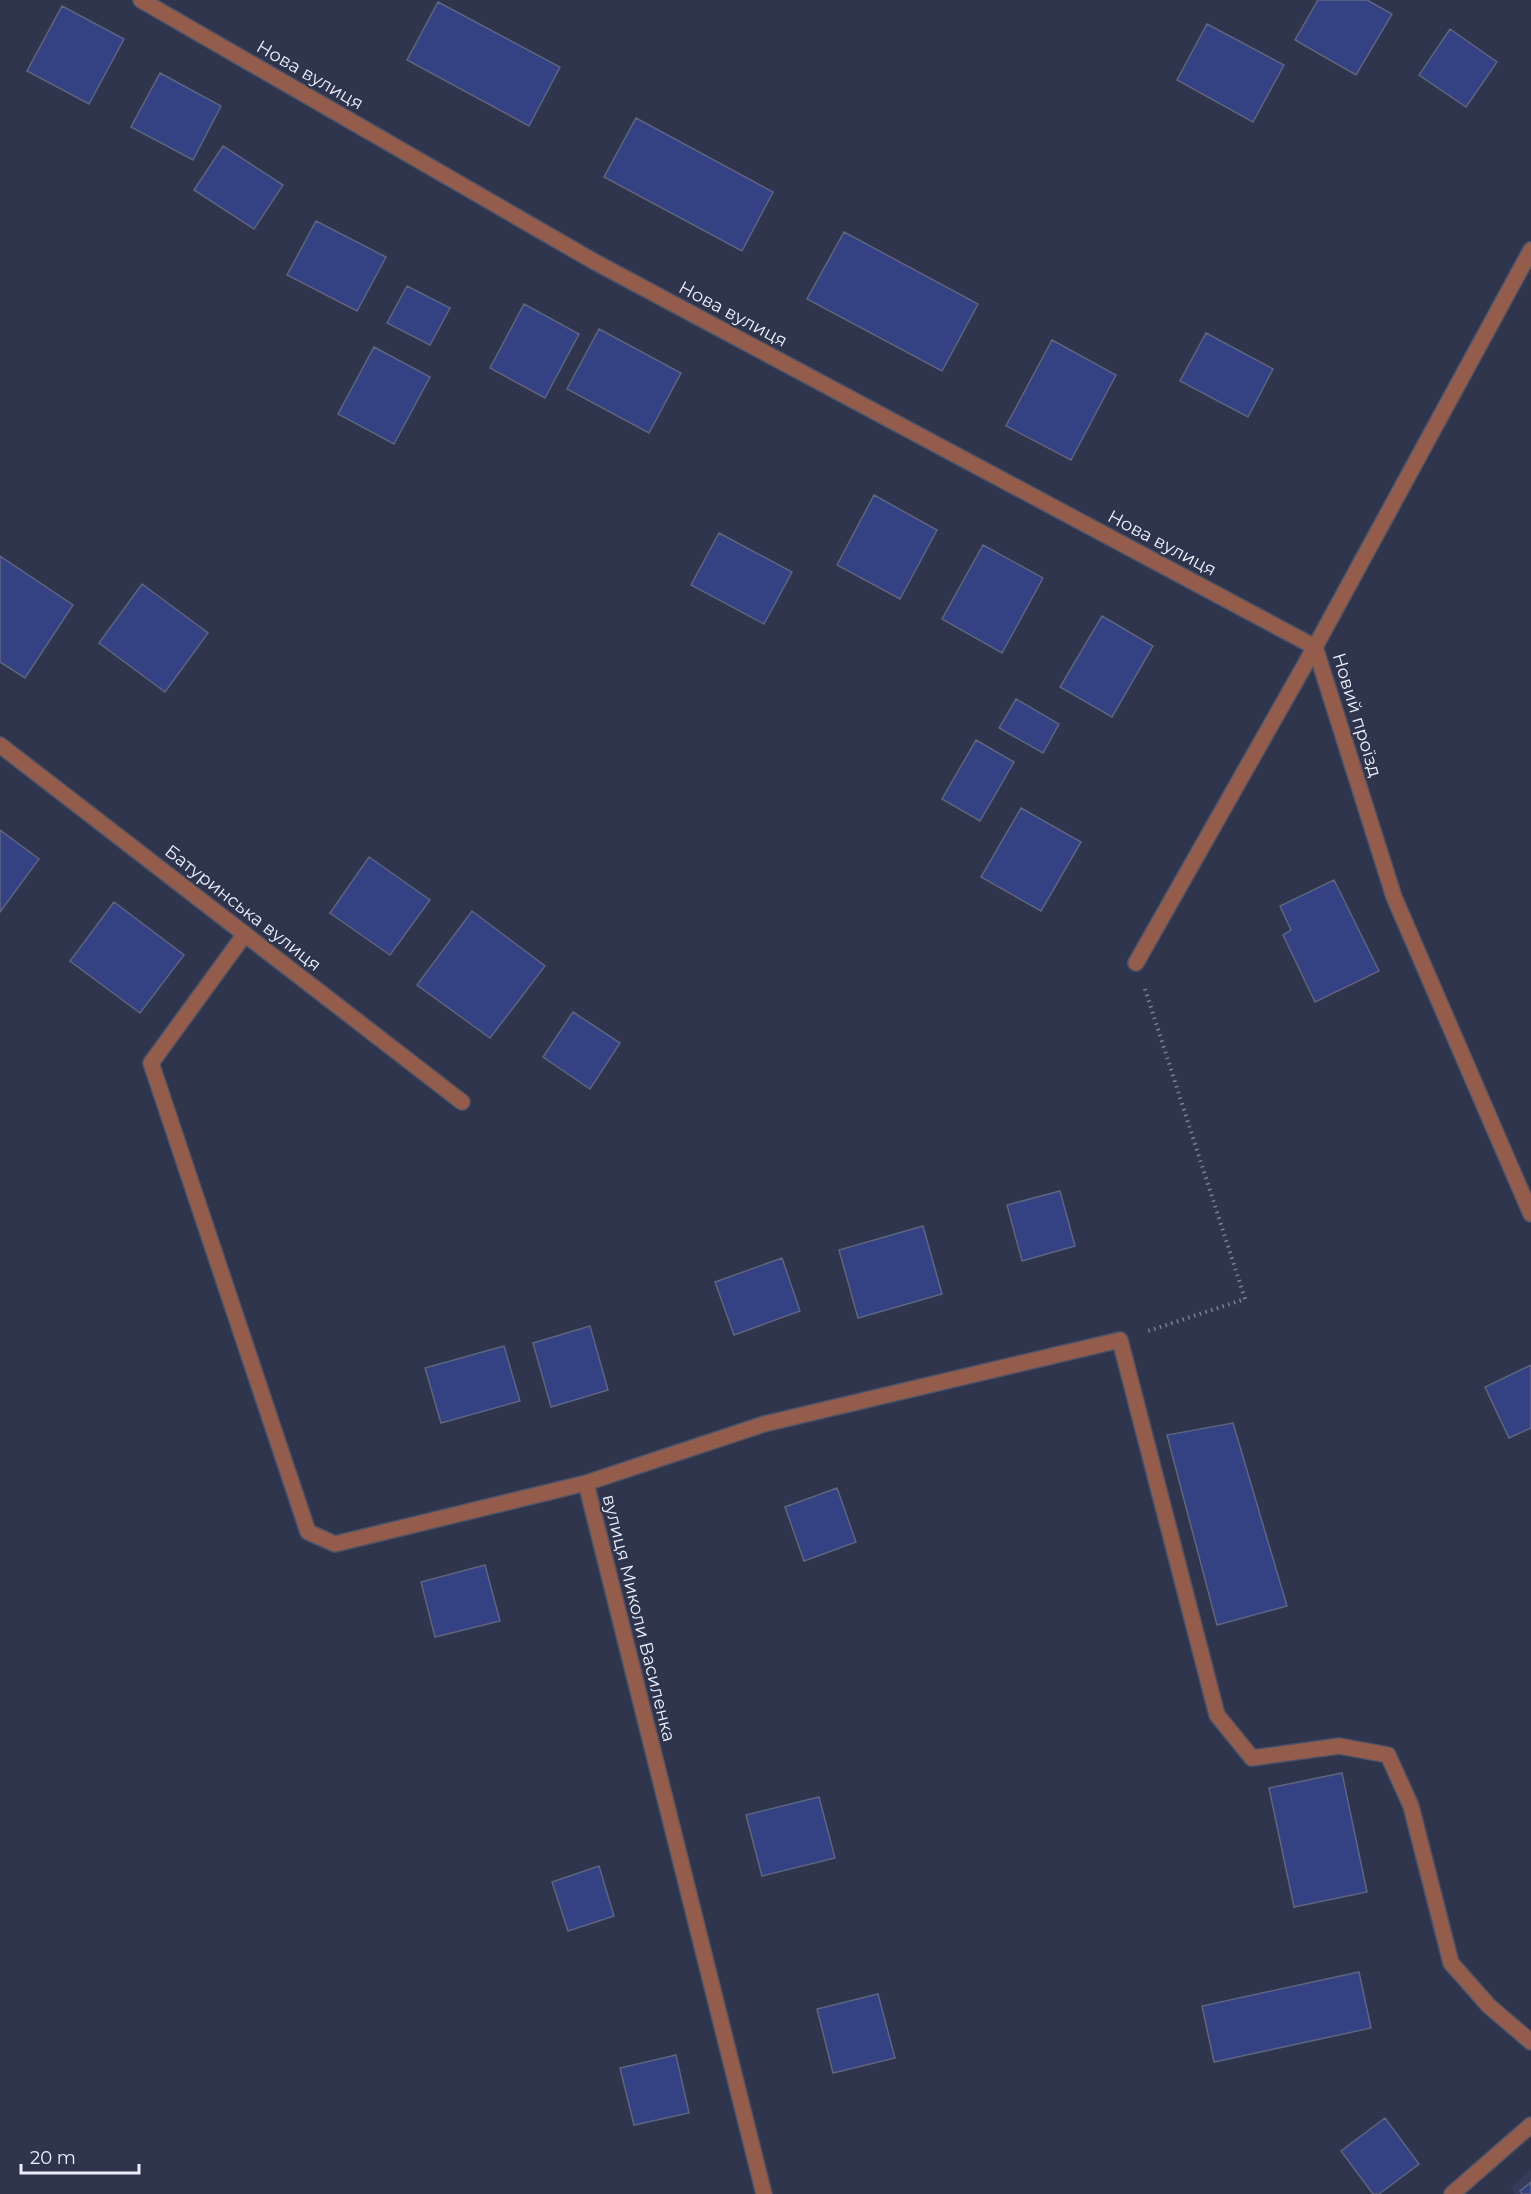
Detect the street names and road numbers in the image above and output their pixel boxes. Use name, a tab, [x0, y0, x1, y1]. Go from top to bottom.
street label: Нова вулиця	[253, 35, 367, 115]
street label: Нова вулиця	[675, 276, 791, 352]
street label: Нова вулиця	[1104, 505, 1220, 581]
street label: Новий проїзд	[1328, 650, 1386, 780]
street label: Батуринська вулиця	[160, 840, 326, 976]
street label: вулиця Миколи Василенка	[598, 1492, 680, 1744]

